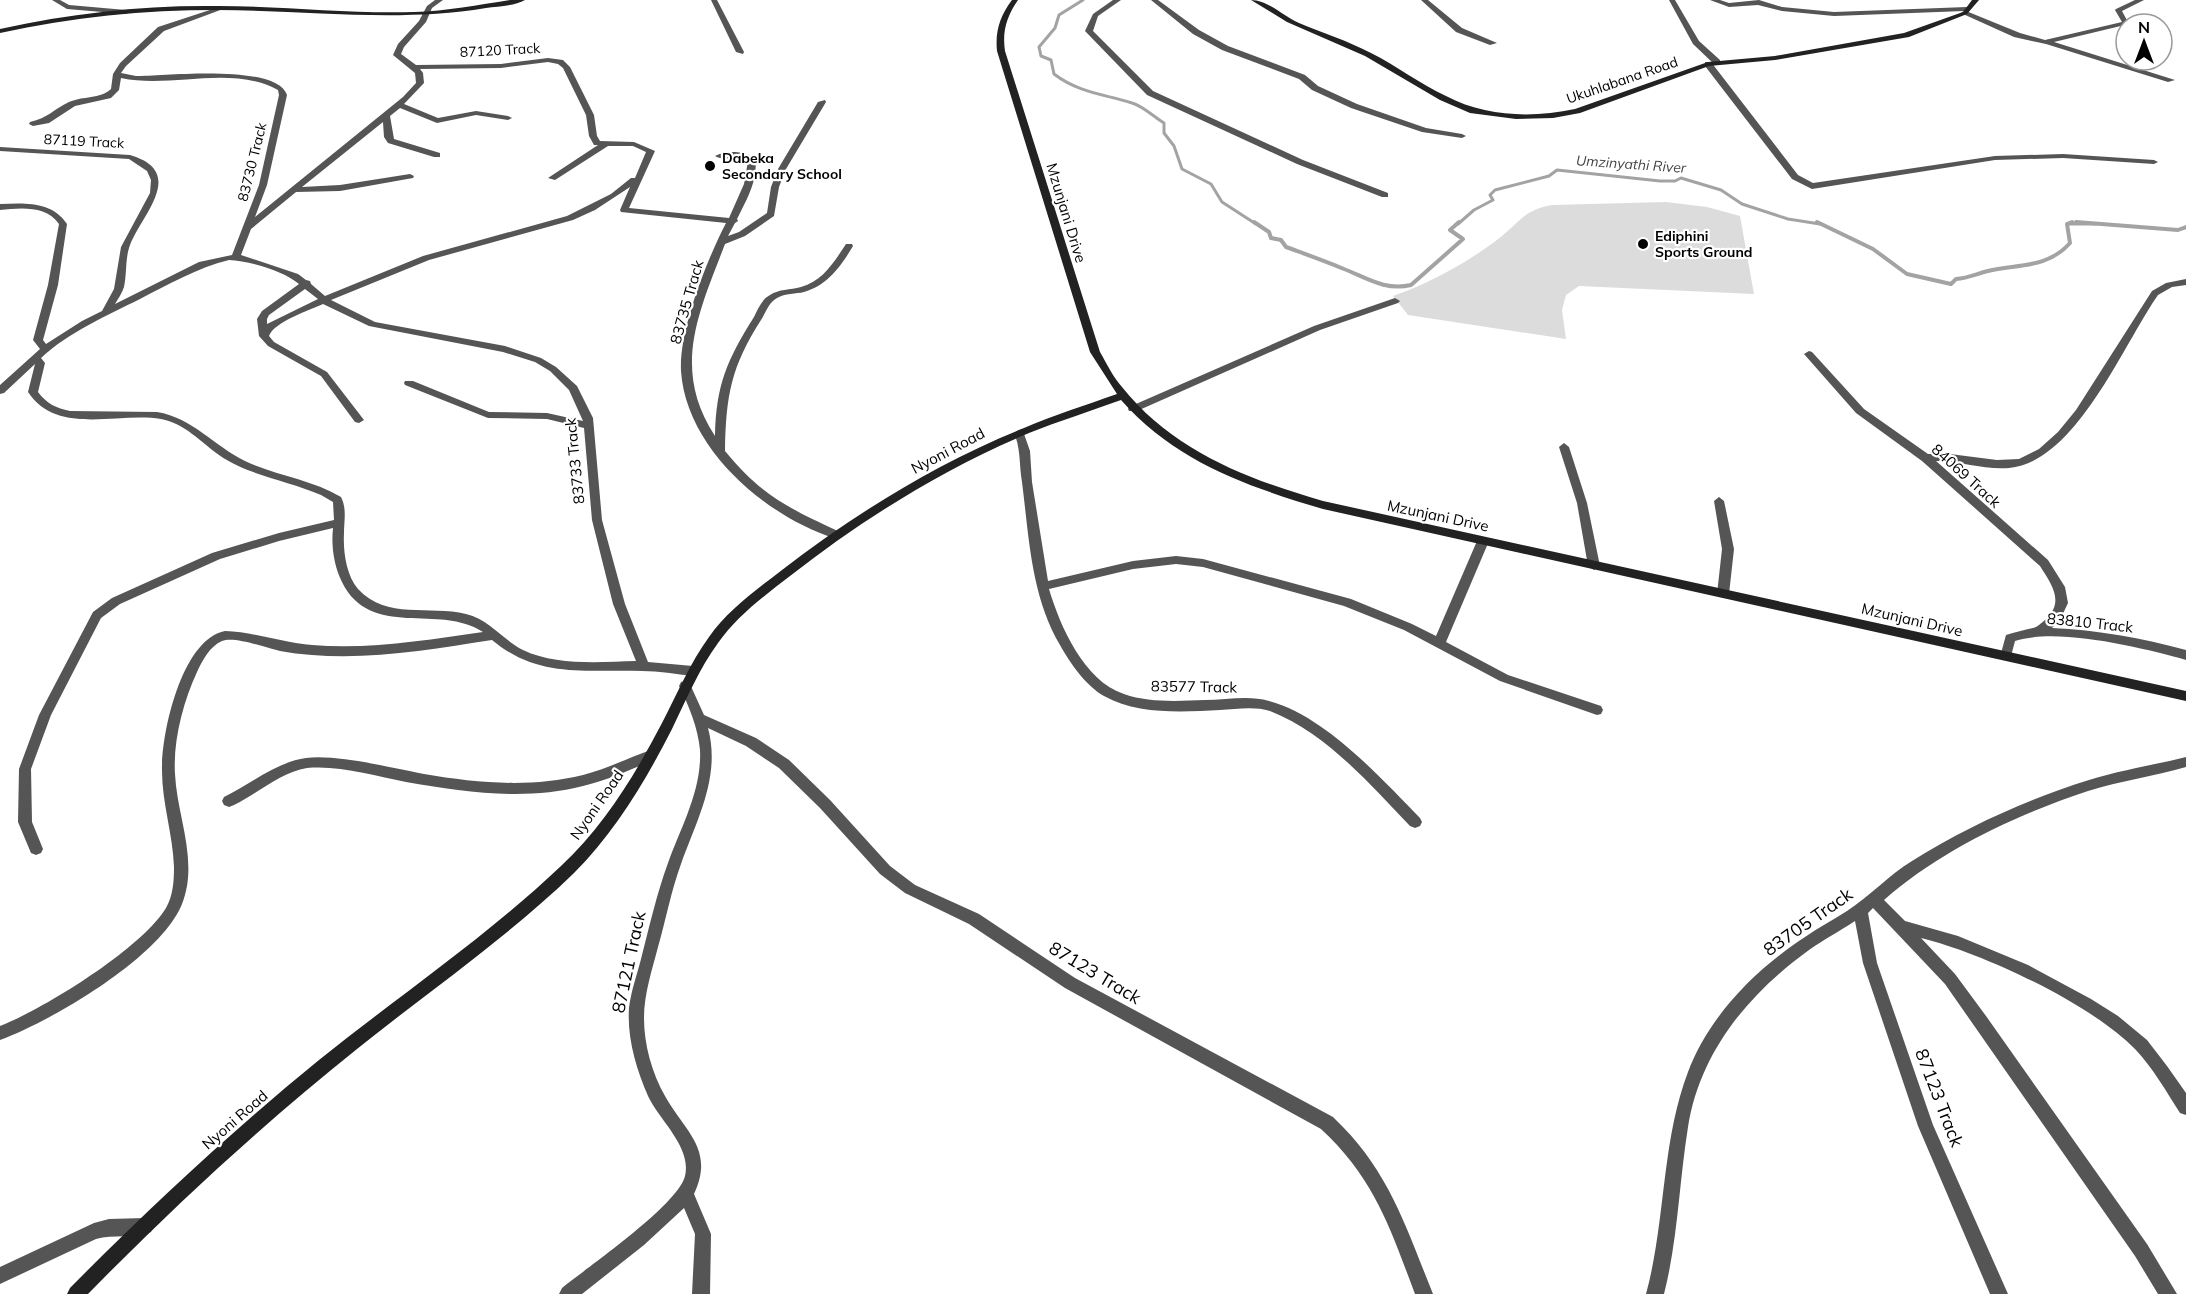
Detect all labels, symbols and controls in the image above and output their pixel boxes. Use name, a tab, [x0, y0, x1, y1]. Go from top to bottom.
north arrow	[2114, 12, 2174, 72]
text: N	[2138, 17, 2150, 37]
street label: 87120 Track	[459, 39, 541, 61]
street label: Ukuhlabana Road	[1564, 52, 1680, 108]
street label: 83730 Track	[234, 120, 271, 203]
street label: 87119 Track	[43, 130, 125, 152]
place label: Dabeka Secondary School	[722, 149, 842, 183]
water label: Umzinyathi River	[1575, 151, 1687, 177]
marker: Dabeka Secondary School	[703, 159, 717, 173]
street label: Mzunjani Drive	[1042, 161, 1091, 265]
place label: Ediphini Sports Ground	[1655, 227, 1753, 261]
marker: Ediphini Sports Ground	[1636, 237, 1650, 251]
street label: 83735 Track	[665, 257, 708, 346]
street label: 83733 Track	[561, 417, 588, 505]
street label: Nyoni Road	[908, 423, 988, 478]
street label: 84069 Track	[1928, 440, 2005, 512]
street label: Mzunjani Drive	[1386, 495, 1491, 536]
street label: Mzunjani Drive	[1860, 599, 1965, 640]
street label: 83810 Track	[2046, 609, 2134, 636]
street label: 83577 Track	[1151, 676, 1238, 697]
street label: Nyoni Road	[566, 766, 628, 843]
street label: 83705 Track	[1759, 882, 1857, 961]
street label: 87121 Track	[606, 908, 651, 1015]
street label: 87123 Track	[1045, 936, 1146, 1009]
street label: 87123 Track	[1910, 1045, 1969, 1151]
street label: Nyoni Road	[198, 1086, 271, 1153]

